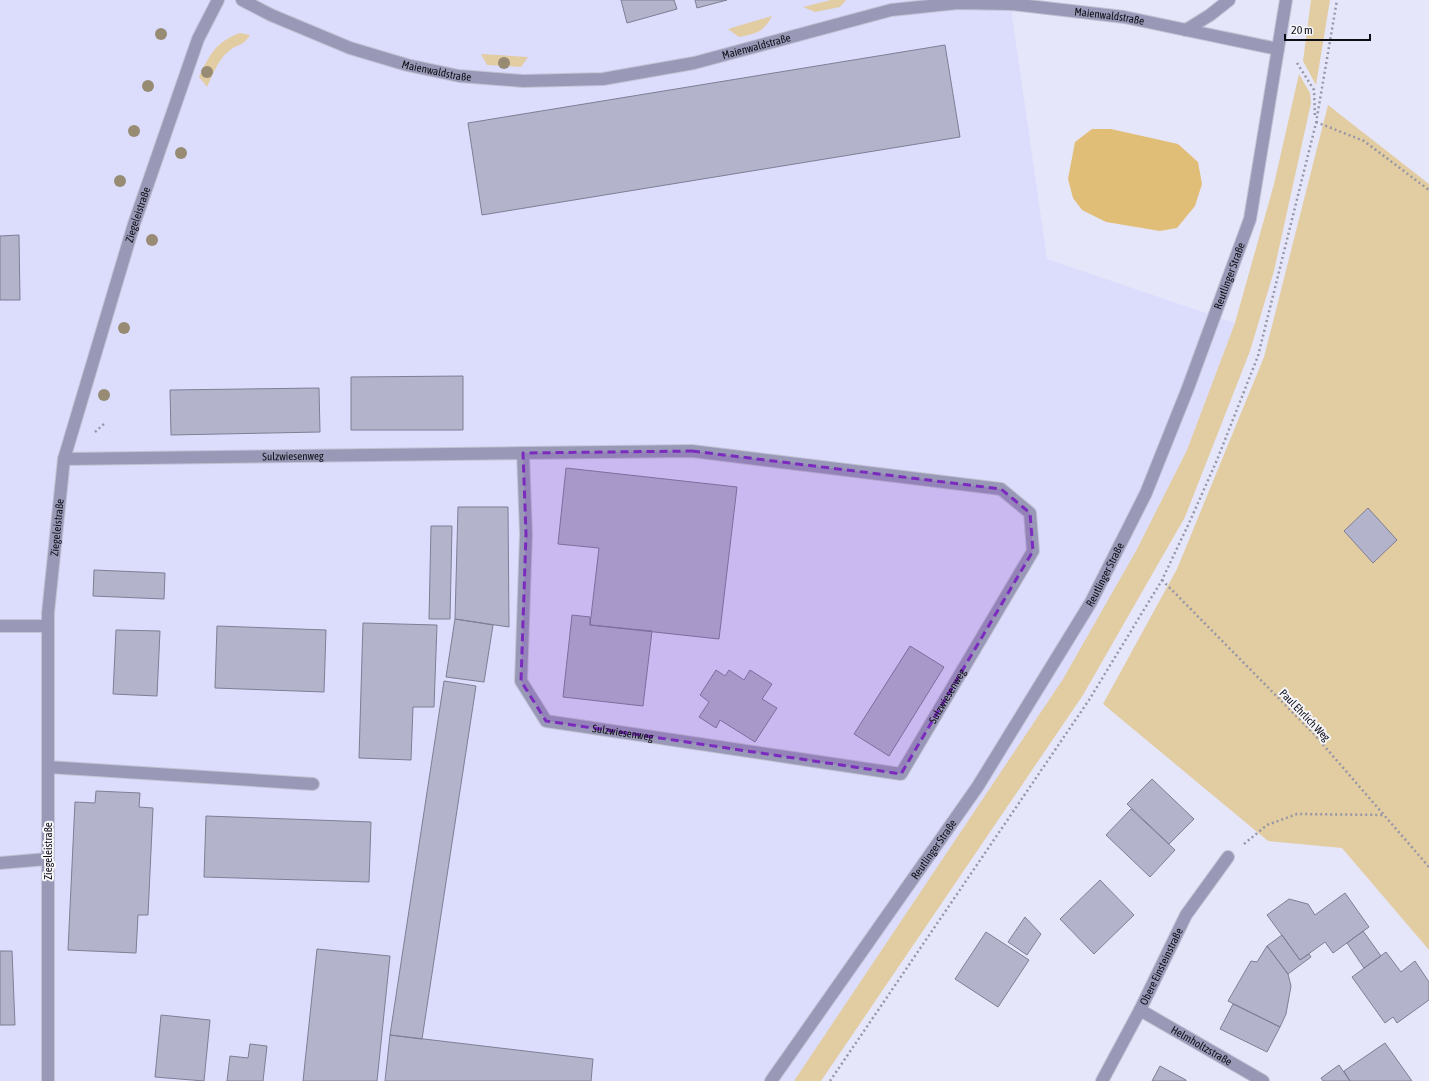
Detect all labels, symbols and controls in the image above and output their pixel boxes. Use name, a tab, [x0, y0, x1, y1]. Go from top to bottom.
street label: Maienwaldstraße	[1074, 5, 1145, 27]
scale bar	[1285, 16, 1370, 42]
text: 20 m	[1291, 23, 1313, 37]
street label: Maienwaldstraße	[721, 31, 792, 61]
street label: Maienwaldstraße	[401, 58, 472, 83]
street label: Ziegeleistraße	[123, 185, 152, 244]
street label: Reutlinger Straße	[1211, 241, 1247, 311]
street label: Sulzwiesenweg	[262, 450, 324, 462]
street label: Ziegeleistraße	[48, 498, 66, 557]
street label: Reutlinger Straße	[1084, 541, 1126, 609]
street label: Sulzwiesenweg	[926, 666, 968, 725]
street label: Paul Ehrlich Weg	[1277, 687, 1333, 743]
street label: Sulzwiesenweg	[592, 722, 654, 743]
street label: Reutlinger Straße	[908, 817, 959, 882]
street label: Ziegeleistraße	[42, 822, 54, 880]
street label: Obere Einsteinstraße	[1137, 926, 1185, 1007]
street label: Helmholtzstraße	[1169, 1023, 1234, 1068]

